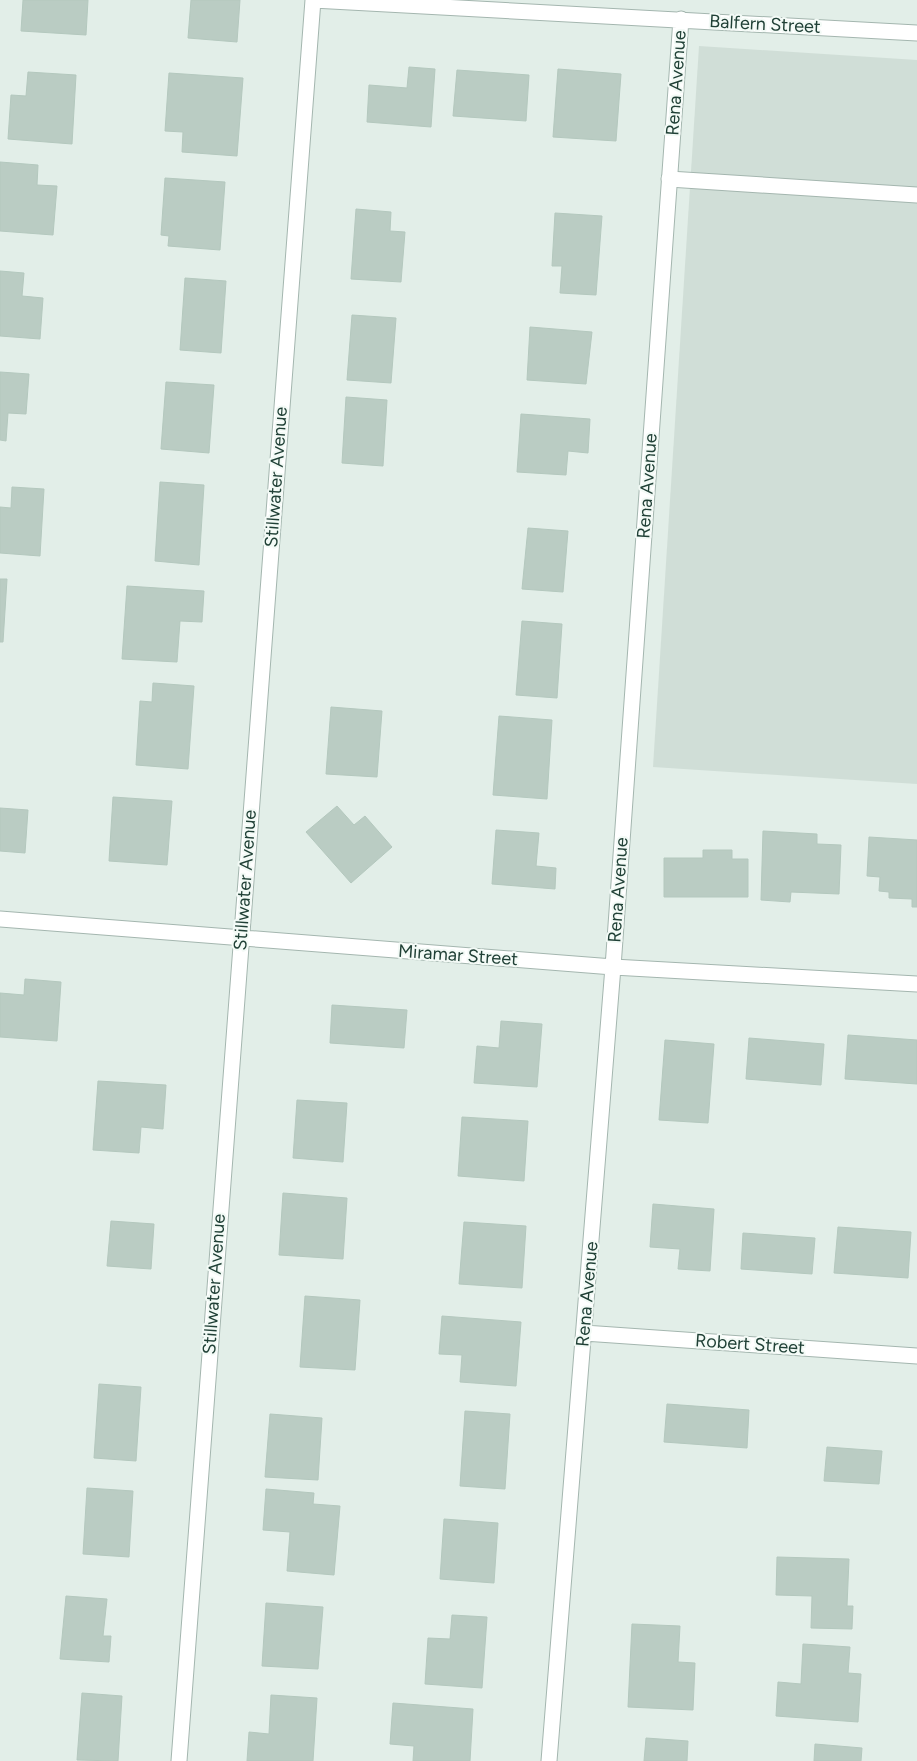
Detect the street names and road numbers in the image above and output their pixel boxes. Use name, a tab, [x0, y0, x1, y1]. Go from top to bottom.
street label: Balfern Street	[709, 10, 821, 38]
street label: Rena Avenue	[661, 29, 691, 136]
street label: Stillwater Avenue	[260, 406, 292, 548]
street label: Rena Avenue	[632, 432, 662, 539]
street label: Stillwater Avenue	[229, 809, 261, 951]
street label: Rena Avenue	[603, 836, 633, 943]
street label: Miramar Street	[397, 940, 519, 970]
street label: Stillwater Avenue	[198, 1213, 230, 1355]
street label: Rena Avenue	[571, 1240, 603, 1348]
street label: Robert Street	[694, 1329, 806, 1359]

